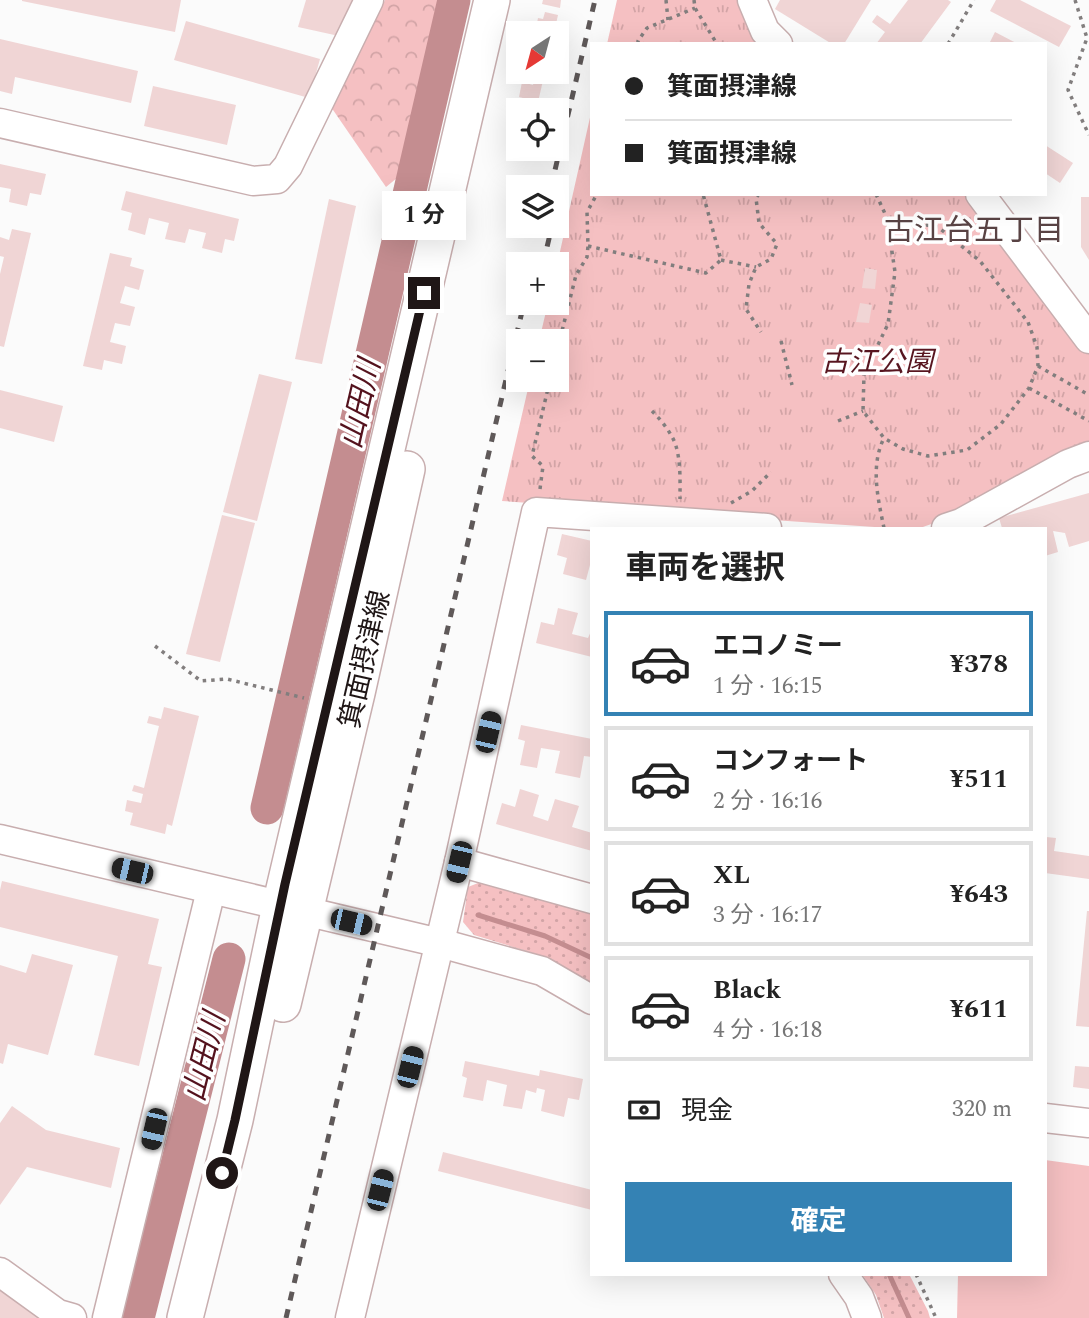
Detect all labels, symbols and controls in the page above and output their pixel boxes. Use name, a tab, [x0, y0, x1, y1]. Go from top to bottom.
north arrow	[506, 21, 569, 84]
map controls	[506, 21, 569, 392]
text: 箕面摂津線	[667, 67, 797, 107]
button: locate	[506, 98, 569, 161]
text: 箕面摂津線	[667, 134, 797, 174]
button: layers	[506, 175, 569, 238]
callout: 1 分	[382, 191, 466, 240]
text: 1 分	[403, 198, 445, 233]
district label: 古江台五丁目	[884, 208, 1064, 254]
button: +	[506, 252, 569, 315]
route end	[408, 277, 440, 309]
button: −	[506, 329, 569, 392]
park label: 古江公園	[821, 341, 937, 384]
water label: 山田川	[328, 352, 394, 453]
text: 車両を選択	[625, 544, 785, 593]
street label: 箕面摂津線	[329, 586, 402, 732]
text: エコノミー	[713, 626, 843, 666]
icon: car	[629, 632, 692, 695]
text: ¥378	[950, 644, 1008, 684]
text: 1 分 · 16:15	[713, 669, 822, 704]
car	[474, 709, 503, 755]
text: コンフォート	[713, 741, 868, 781]
icon: car	[629, 747, 692, 810]
text: ¥511	[950, 759, 1008, 799]
text: 2 分 · 16:16	[713, 784, 822, 819]
car	[445, 839, 474, 885]
text: XL	[713, 855, 750, 895]
car	[110, 856, 155, 886]
icon: car	[629, 862, 692, 925]
text: ¥643	[950, 874, 1008, 914]
text: 3 分 · 16:17	[713, 898, 822, 933]
car	[329, 907, 374, 937]
text: Black	[713, 970, 781, 1010]
icon: car	[629, 977, 692, 1040]
text: ¥611	[950, 989, 1008, 1029]
water label: 山田川	[172, 1005, 239, 1106]
text: 4 分 · 16:18	[713, 1013, 822, 1048]
car	[395, 1044, 426, 1090]
icon: cash	[625, 1091, 663, 1129]
text: 現金	[681, 1091, 733, 1131]
text: 320 m	[952, 1092, 1012, 1127]
car	[140, 1106, 169, 1152]
route start	[206, 1157, 238, 1189]
car	[365, 1167, 396, 1213]
button: 確定	[625, 1182, 1012, 1262]

